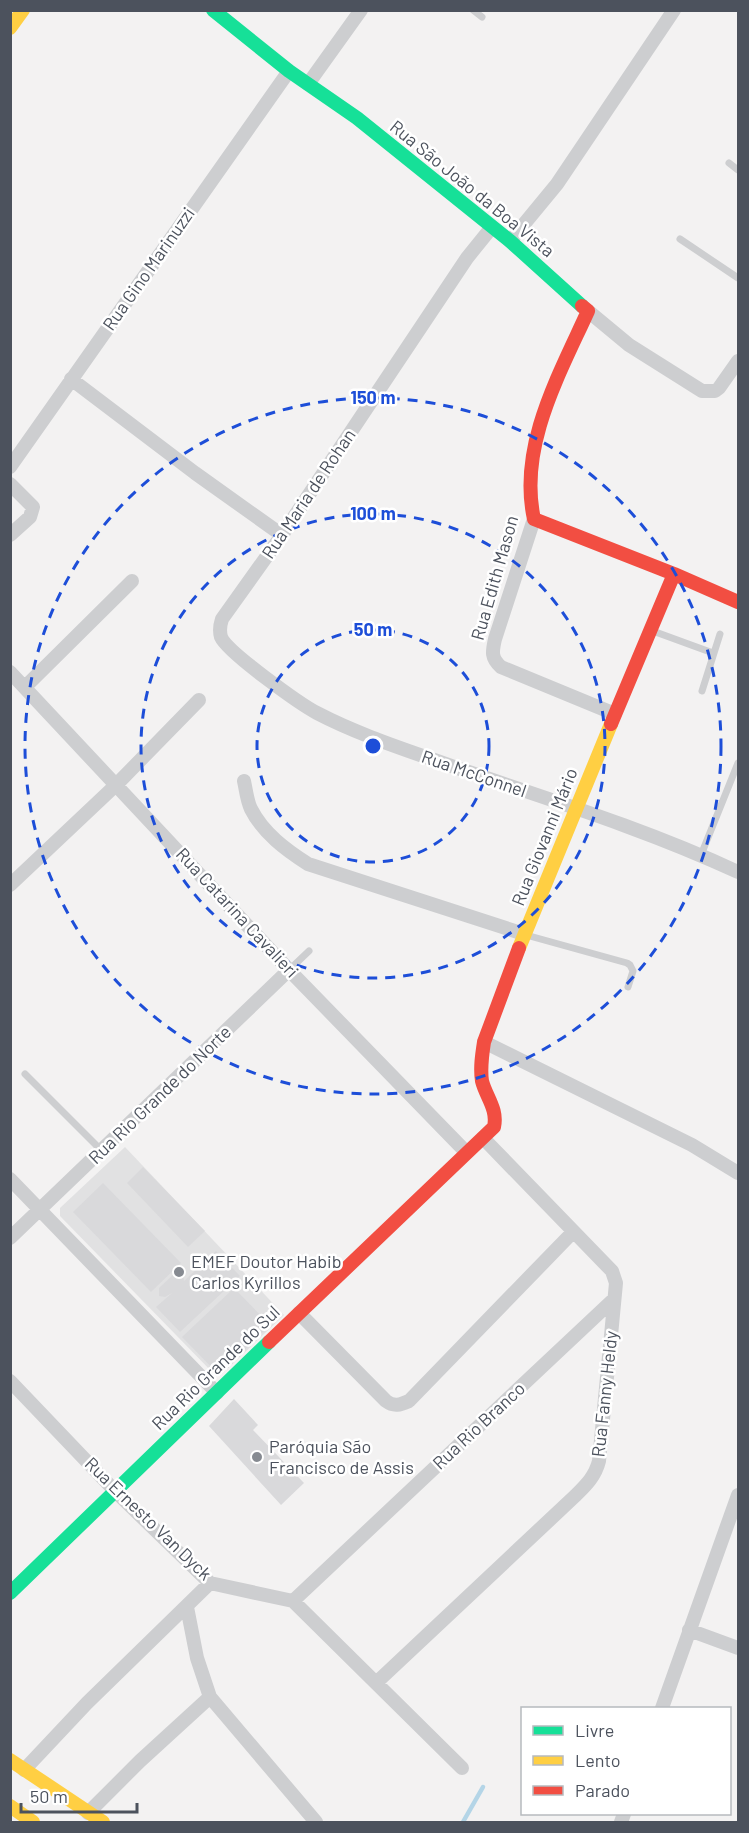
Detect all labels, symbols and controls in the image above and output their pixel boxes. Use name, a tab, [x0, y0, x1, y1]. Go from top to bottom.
street label: Rua São João da Boa Vista	[386, 115, 559, 261]
street label: Rua Gino Marinuzzi	[98, 203, 199, 334]
text: 150 m	[351, 386, 395, 408]
street label: Rua Maria de Rohan	[257, 424, 360, 563]
text: 100 m	[350, 502, 396, 524]
street label: Rua Edith Mason	[466, 513, 522, 643]
text: 50 m	[354, 618, 392, 640]
centre of rings	[363, 736, 383, 756]
street label: Rua McConnel	[419, 745, 530, 801]
street label: Rua Giovanni Mário	[506, 765, 582, 909]
street label: Rua Catarina Cavalieri	[172, 843, 304, 982]
street label: Rua Rio Grande do Norte	[83, 1020, 235, 1168]
place label: EMEF Doutor Habib Carlos Kyrillos	[191, 1250, 342, 1293]
marker: EMEF Doutor Habib Carlos Kyrillos	[172, 1265, 186, 1279]
street label: Rua Rio Grande do Sul	[147, 1301, 284, 1434]
street label: Rua Fanny Heldy	[586, 1330, 622, 1458]
street label: Rua Rio Branco	[428, 1377, 529, 1474]
place label: Paróquia São Francisco de Assis	[269, 1435, 414, 1478]
marker: Paróquia São Francisco de Assis	[250, 1450, 264, 1464]
street label: Rua Ernesto Van Dyck	[81, 1452, 217, 1584]
legend	[521, 1707, 731, 1815]
text: Livre	[575, 1719, 614, 1741]
text: Lento	[575, 1749, 621, 1771]
scale bar	[21, 1776, 136, 1814]
text: Parado	[575, 1779, 630, 1801]
text: 50 m	[30, 1785, 68, 1807]

